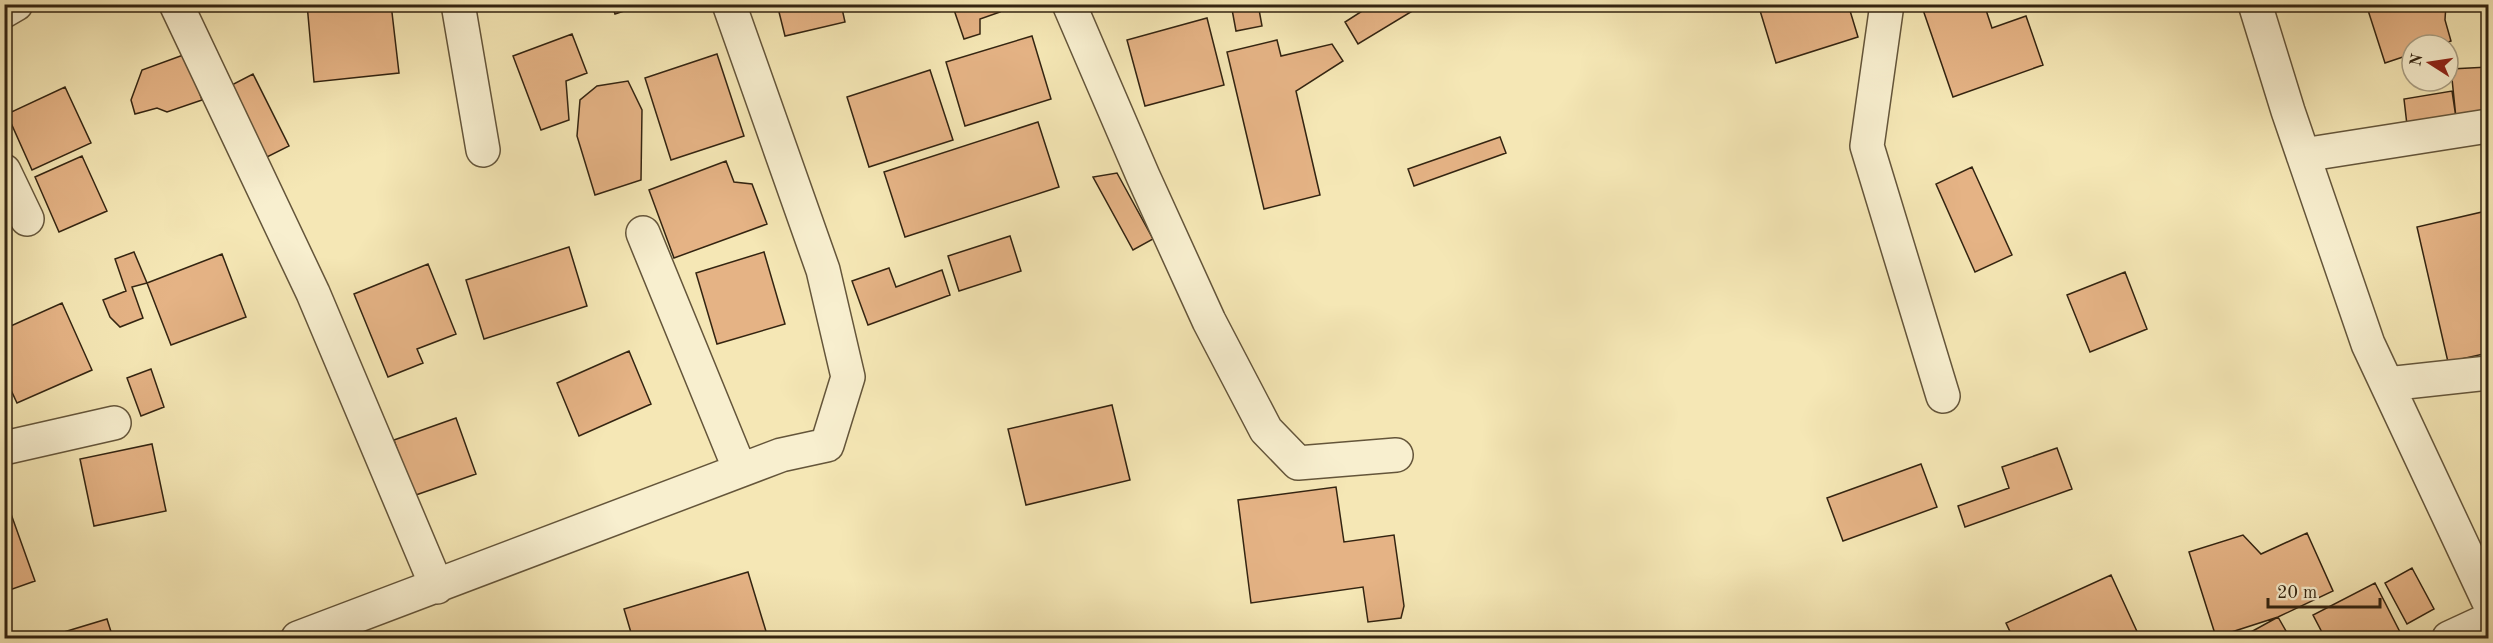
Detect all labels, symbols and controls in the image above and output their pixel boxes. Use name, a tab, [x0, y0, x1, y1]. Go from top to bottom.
north arrow	[2400, 33, 2460, 93]
text: N	[2408, 52, 2427, 68]
scale bar	[2268, 571, 2380, 609]
text: 20 m	[2277, 584, 2317, 602]

